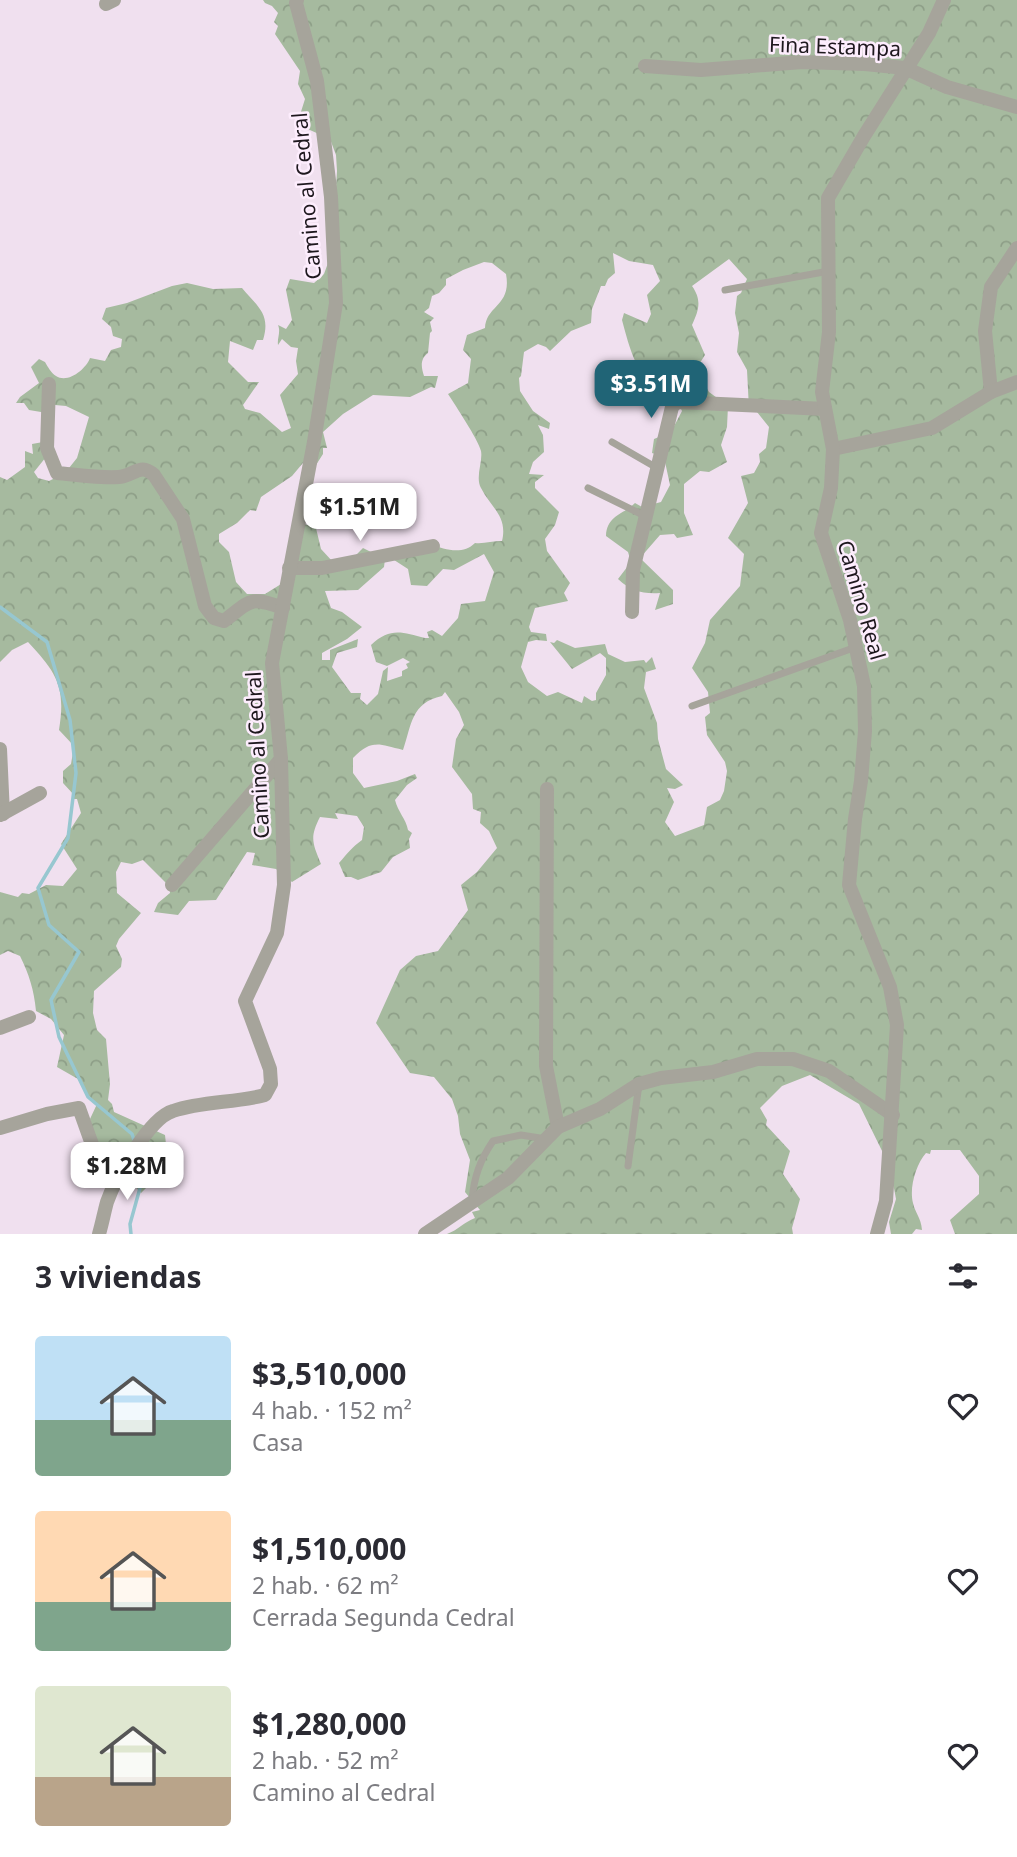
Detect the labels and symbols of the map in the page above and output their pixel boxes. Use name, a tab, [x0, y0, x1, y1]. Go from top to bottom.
street label: Fina Estampa	[769, 30, 901, 62]
street label: Camino al Cedral	[285, 111, 327, 281]
pin: $3.51M	[594, 360, 708, 420]
pin: $1.51M	[303, 484, 417, 543]
street label: Camino Real	[832, 537, 892, 663]
street label: Camino al Cedral	[239, 671, 275, 839]
pin: $1.28M	[70, 1142, 184, 1202]

